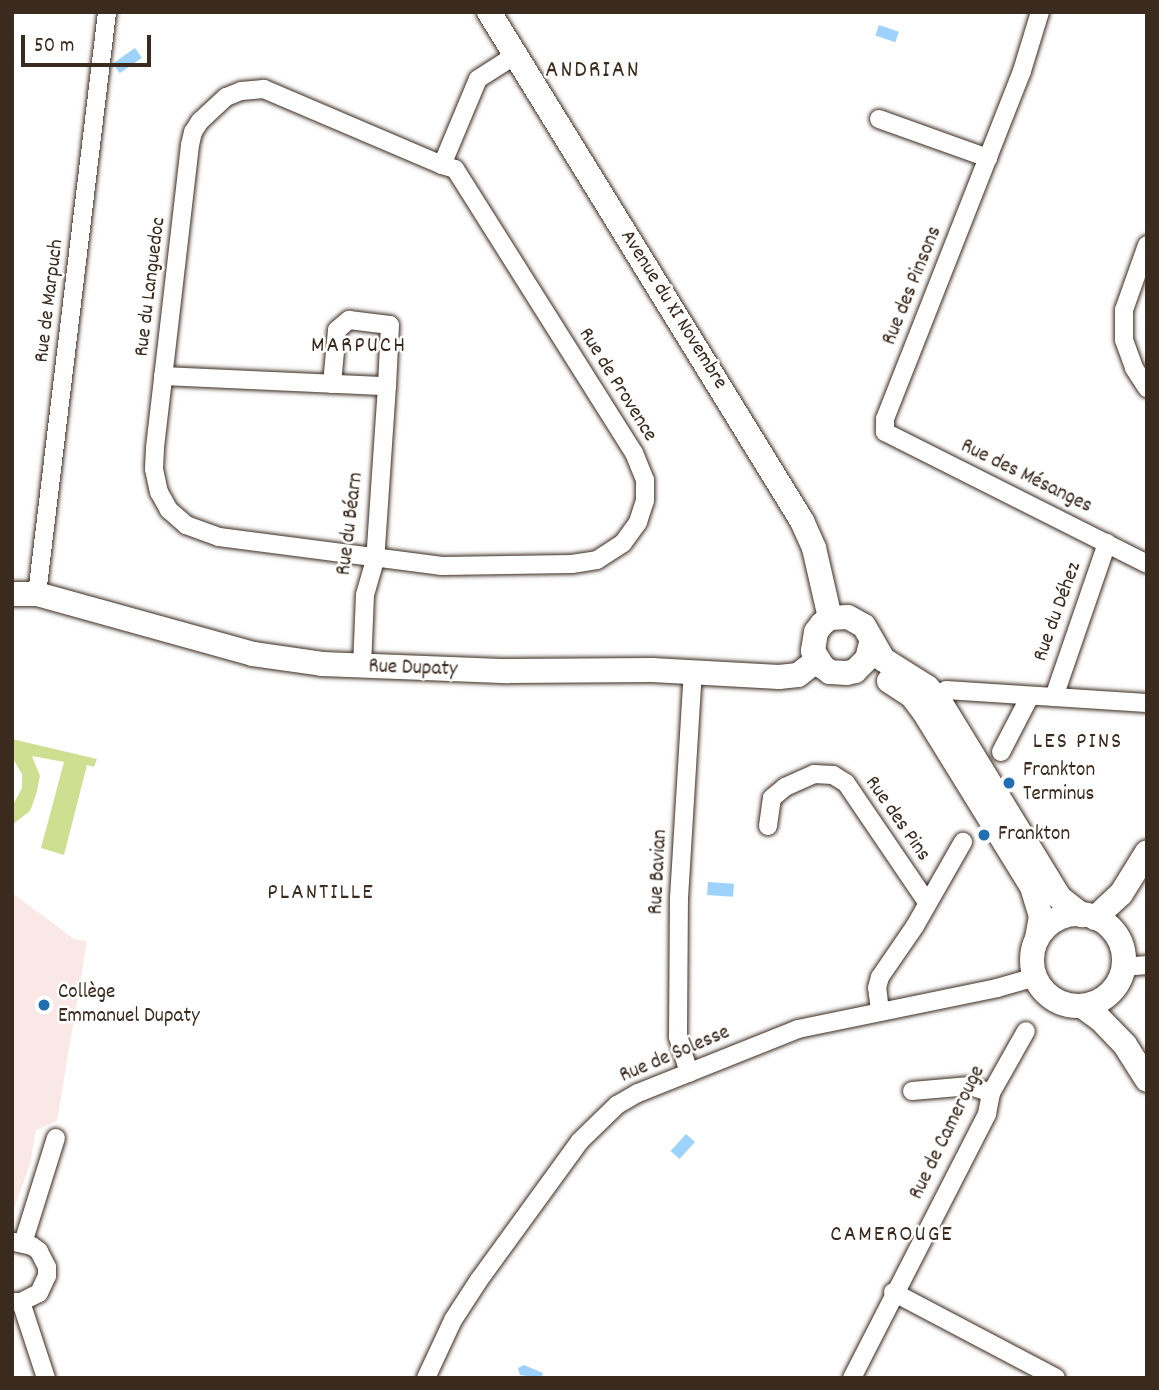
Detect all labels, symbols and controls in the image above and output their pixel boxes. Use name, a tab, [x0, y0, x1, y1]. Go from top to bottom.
scale bar	[24, 21, 154, 65]
text: 50 m	[34, 32, 74, 62]
district label: ANDRIAN	[546, 58, 640, 86]
street label: Rue du Languedoc	[130, 216, 172, 358]
street label: Rue des Pinsons	[878, 223, 948, 349]
street label: Avenue du XI Novembre	[614, 226, 732, 394]
street label: Rue de Marpuch	[30, 238, 70, 364]
street label: Rue de Provence	[572, 324, 662, 446]
district label: MARPUCH	[312, 333, 406, 361]
street label: Rue des Mésanges	[956, 434, 1096, 520]
street label: Rue du Béarn	[332, 471, 370, 577]
street label: Rue du Déhez	[1028, 559, 1088, 665]
street label: Rue Dupaty	[368, 655, 458, 683]
district label: LES PINS	[1034, 729, 1122, 757]
place label: Frankton Terminus	[1023, 758, 1095, 808]
street label: Rue des Pins	[859, 772, 935, 866]
marker: Frankton Terminus	[1001, 775, 1017, 791]
place label: Frankton	[998, 822, 1070, 848]
marker: Frankton	[976, 827, 992, 843]
street label: Rue Bavian	[644, 829, 674, 915]
district label: PLANTILLE	[268, 880, 374, 908]
place label: Collège Emmanuel Dupaty	[58, 980, 200, 1030]
marker: Collège Emmanuel Dupaty	[36, 997, 52, 1013]
street label: Rue de Solesse	[616, 1021, 734, 1089]
street label: Rue de Camerouge	[905, 1062, 991, 1204]
district label: CAMEROUGE	[831, 1222, 953, 1250]

